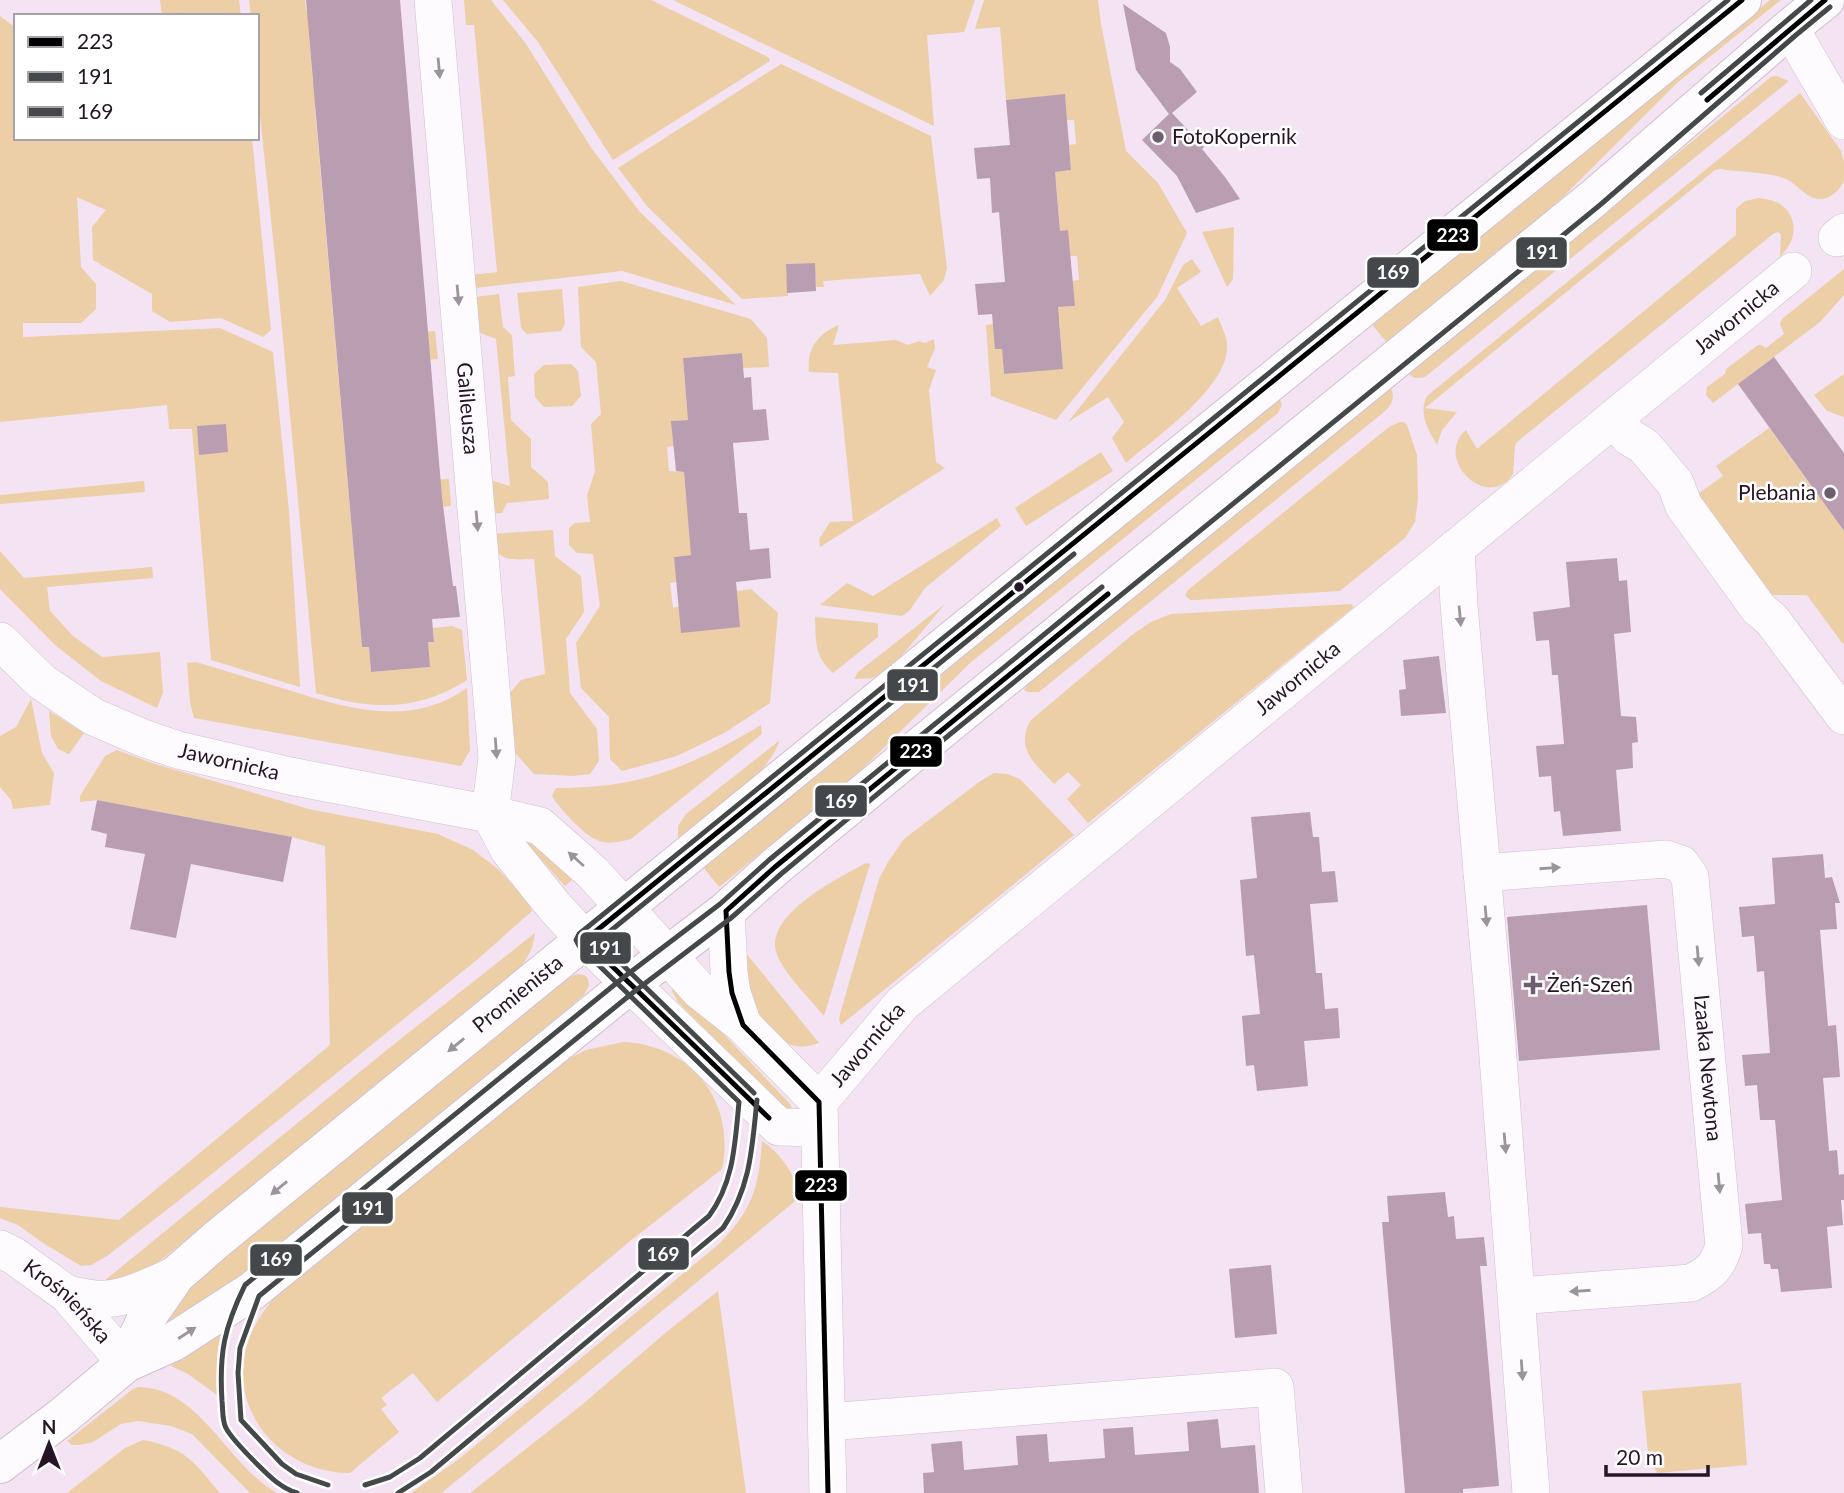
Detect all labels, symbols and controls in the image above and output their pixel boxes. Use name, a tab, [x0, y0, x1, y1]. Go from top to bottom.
legend	[14, 14, 259, 140]
text: 223	[77, 28, 114, 53]
one-way arrow	[434, 57, 445, 79]
text: 191	[77, 63, 114, 88]
text: 169	[77, 98, 114, 123]
place label: FotoKopernik	[1172, 123, 1297, 148]
marker: FotoKopernik	[1150, 129, 1166, 145]
line badge: 223	[1426, 218, 1479, 252]
text: 223	[1436, 223, 1470, 246]
line badge: 191	[1515, 236, 1568, 269]
text: 191	[1525, 240, 1559, 263]
line badge: 169	[1366, 256, 1420, 289]
text: 169	[1376, 260, 1410, 283]
street label: Jawornicka	[1688, 274, 1783, 359]
one-way arrow	[453, 284, 464, 306]
street label: Galileusza	[453, 361, 485, 456]
place label: Plebania	[1738, 479, 1816, 504]
marker: Plebania	[1822, 485, 1838, 501]
one-way arrow	[472, 511, 483, 533]
unlabelled marker	[1012, 580, 1026, 594]
one-way arrow	[1455, 606, 1466, 628]
street label: Jawornicka	[1249, 635, 1344, 720]
line badge: 191	[886, 668, 939, 702]
text: 191	[896, 673, 930, 696]
line badge: 223	[889, 735, 943, 768]
street label: Jawornicka	[176, 737, 282, 784]
one-way arrow	[491, 737, 502, 759]
text: 223	[899, 739, 933, 762]
line badge: 169	[814, 784, 868, 818]
text: 169	[824, 789, 858, 812]
one-way arrow	[568, 851, 585, 867]
one-way arrow	[1539, 862, 1561, 873]
one-way arrow	[1481, 905, 1492, 927]
line badge: 191	[579, 931, 632, 965]
text: 191	[588, 936, 622, 959]
one-way arrow	[1693, 945, 1704, 967]
street label: Promienista	[467, 949, 567, 1037]
place label: Żeń-Szeń	[1547, 971, 1633, 996]
marker: Żeń-Szeń	[1525, 977, 1541, 993]
street label: Izaaka Newtona	[1690, 993, 1728, 1142]
street label: Jawornicka	[824, 997, 909, 1091]
one-way arrow	[448, 1037, 465, 1052]
one-way arrow	[1500, 1132, 1511, 1154]
line badge: 223	[794, 1169, 848, 1202]
one-way arrow	[1714, 1172, 1725, 1194]
text: 223	[804, 1173, 838, 1196]
one-way arrow	[271, 1180, 288, 1195]
line badge: 191	[341, 1191, 394, 1225]
text: 191	[351, 1196, 385, 1219]
line badge: 169	[637, 1237, 690, 1271]
text: 169	[646, 1242, 680, 1265]
line badge: 169	[249, 1243, 303, 1277]
text: 169	[259, 1247, 293, 1270]
street label: Krośnieńska	[19, 1253, 117, 1348]
one-way arrow	[1569, 1286, 1591, 1297]
one-way arrow	[177, 1327, 197, 1340]
one-way arrow	[1517, 1359, 1528, 1381]
north arrow	[14, 1409, 84, 1479]
text: N	[42, 1415, 56, 1438]
scale bar	[1606, 1434, 1708, 1478]
text: 20 m	[1616, 1444, 1663, 1469]

